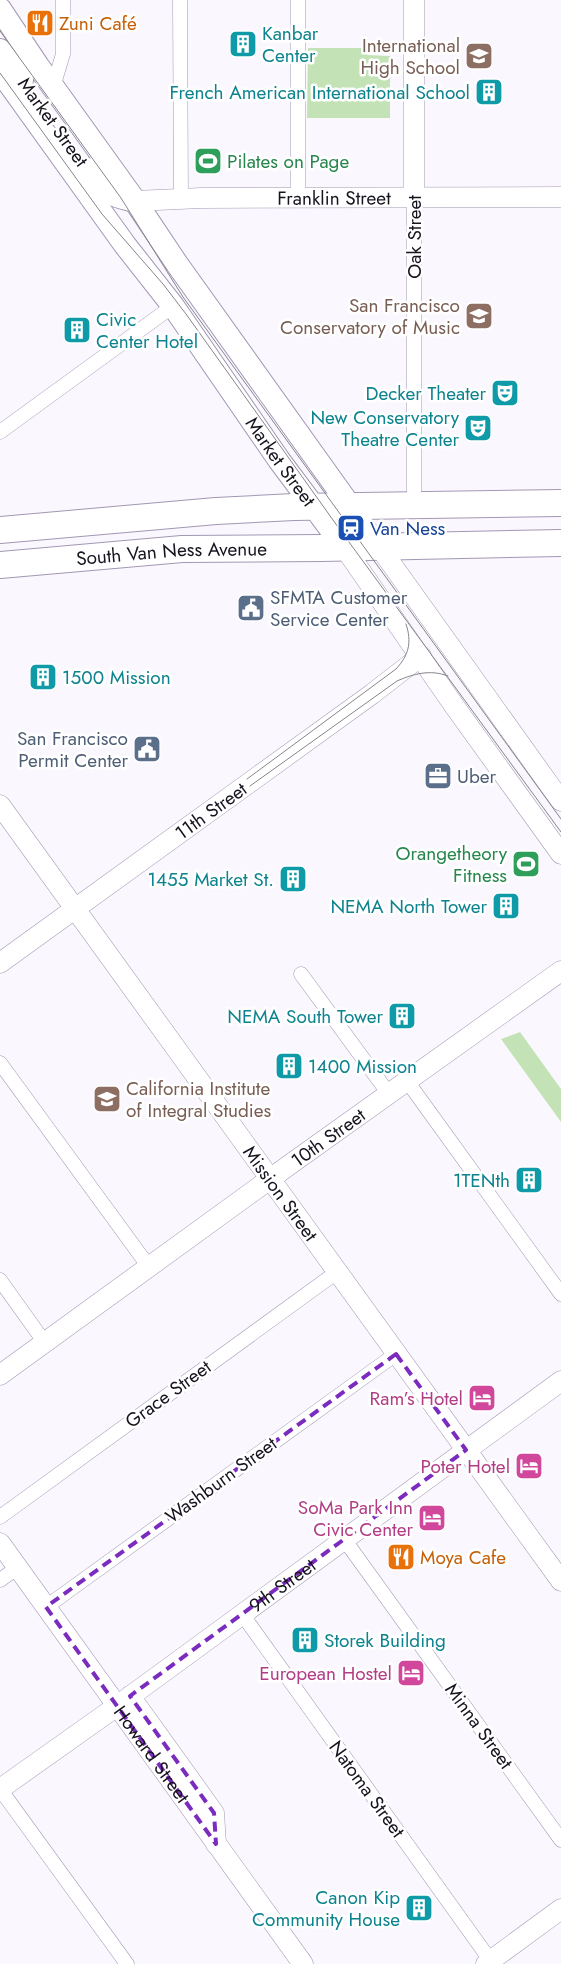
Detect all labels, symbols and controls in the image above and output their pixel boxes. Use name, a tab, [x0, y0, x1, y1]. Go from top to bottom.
restaurant icon: Zuni Café	[25, 8, 55, 38]
place label: Zuni Café	[59, 10, 137, 37]
place label: Kanbar Center	[262, 20, 319, 69]
building icon: Kanbar Center	[228, 29, 258, 59]
place label: International High School	[360, 32, 460, 81]
school or university icon: International High School	[464, 41, 494, 71]
street label: Market Street	[11, 72, 95, 173]
building icon: French American International School	[474, 77, 504, 107]
place label: French American International School	[169, 79, 470, 106]
sports icon: Pilates on Page	[193, 146, 223, 176]
place label: Pilates on Page	[227, 148, 349, 175]
street label: Franklin Street	[277, 184, 391, 211]
street label: Oak Street	[401, 195, 428, 279]
place label: San Francisco Conservatory of Music	[280, 292, 460, 341]
school or university icon: San Francisco Conservatory of Music	[464, 301, 494, 331]
place label: Civic Center Hotel	[96, 306, 198, 355]
building icon: Civic Center Hotel	[62, 315, 92, 345]
theatre icon: Decker Theater	[490, 378, 520, 408]
place label: Decker Theater	[366, 380, 486, 407]
place label: New Conservatory Theatre Center	[310, 404, 460, 453]
street label: Market Street	[239, 411, 323, 512]
theatre icon: New Conservatory Theatre Center	[463, 413, 493, 443]
station icon: Van Ness	[336, 513, 366, 543]
place label: Van Ness	[370, 515, 446, 542]
street label: South Van Ness Avenue	[75, 535, 267, 572]
place label: SFMTA Customer Service Center	[270, 584, 408, 633]
public building icon: SFMTA Customer Service Center	[236, 593, 266, 623]
building icon: 1500 Mission	[28, 662, 58, 692]
place label: 1500 Mission	[62, 664, 171, 691]
place label: San Francisco Permit Center	[17, 725, 128, 774]
public building icon: San Francisco Permit Center	[132, 734, 162, 764]
office icon: Uber	[423, 761, 453, 791]
place label: Uber	[457, 763, 497, 790]
street label: 11th Street	[169, 775, 252, 846]
place label: Orangetheory Fitness	[396, 840, 508, 889]
sports icon: Orangetheory Fitness	[511, 849, 541, 879]
building icon: 1455 Market St.	[278, 864, 308, 894]
place label: 1455 Market St.	[147, 866, 274, 893]
building icon: NEMA North Tower	[491, 891, 521, 921]
place label: NEMA North Tower	[330, 893, 487, 920]
building icon: NEMA South Tower	[387, 1001, 417, 1031]
place label: NEMA South Tower	[227, 1003, 383, 1030]
building icon: 1400 Mission	[274, 1051, 304, 1081]
place label: 1400 Mission	[308, 1053, 417, 1080]
place label: California Institute of Integral Studies	[126, 1075, 272, 1124]
school or university icon: California Institute of Integral Studies	[92, 1084, 122, 1114]
street label: 10th Street	[285, 1101, 371, 1173]
street label: Mission Street	[237, 1140, 325, 1247]
building icon: 1TENth	[514, 1165, 544, 1195]
place label: 1TENth	[453, 1167, 510, 1194]
street label: Grace Street	[119, 1353, 217, 1434]
hotel icon: Ram’s Hotel	[467, 1383, 497, 1413]
place label: Ram’s Hotel	[370, 1385, 463, 1412]
street label: Washburn Street	[160, 1430, 283, 1530]
hotel icon: Poter Hotel	[514, 1451, 544, 1481]
place label: Poter Hotel	[421, 1453, 510, 1480]
place label: SoMa Park Inn Civic Center	[298, 1494, 413, 1543]
hotel icon: SoMa Park Inn Civic Center	[417, 1503, 447, 1533]
restaurant icon: Moya Cafe	[386, 1542, 416, 1572]
place label: Moya Cafe	[420, 1544, 506, 1571]
street label: 9th Street	[243, 1551, 321, 1619]
building icon: Storek Building	[290, 1625, 320, 1655]
place label: Storek Building	[324, 1627, 446, 1654]
hotel icon: European Hostel	[396, 1658, 426, 1688]
place label: European Hostel	[259, 1660, 392, 1687]
street label: Minna Street	[439, 1677, 520, 1775]
street label: Howard Street	[108, 1700, 196, 1809]
street label: Natoma Street	[323, 1735, 412, 1843]
place label: Canon Kip Community House	[252, 1884, 400, 1933]
building icon: Canon Kip Community House	[404, 1893, 434, 1923]

